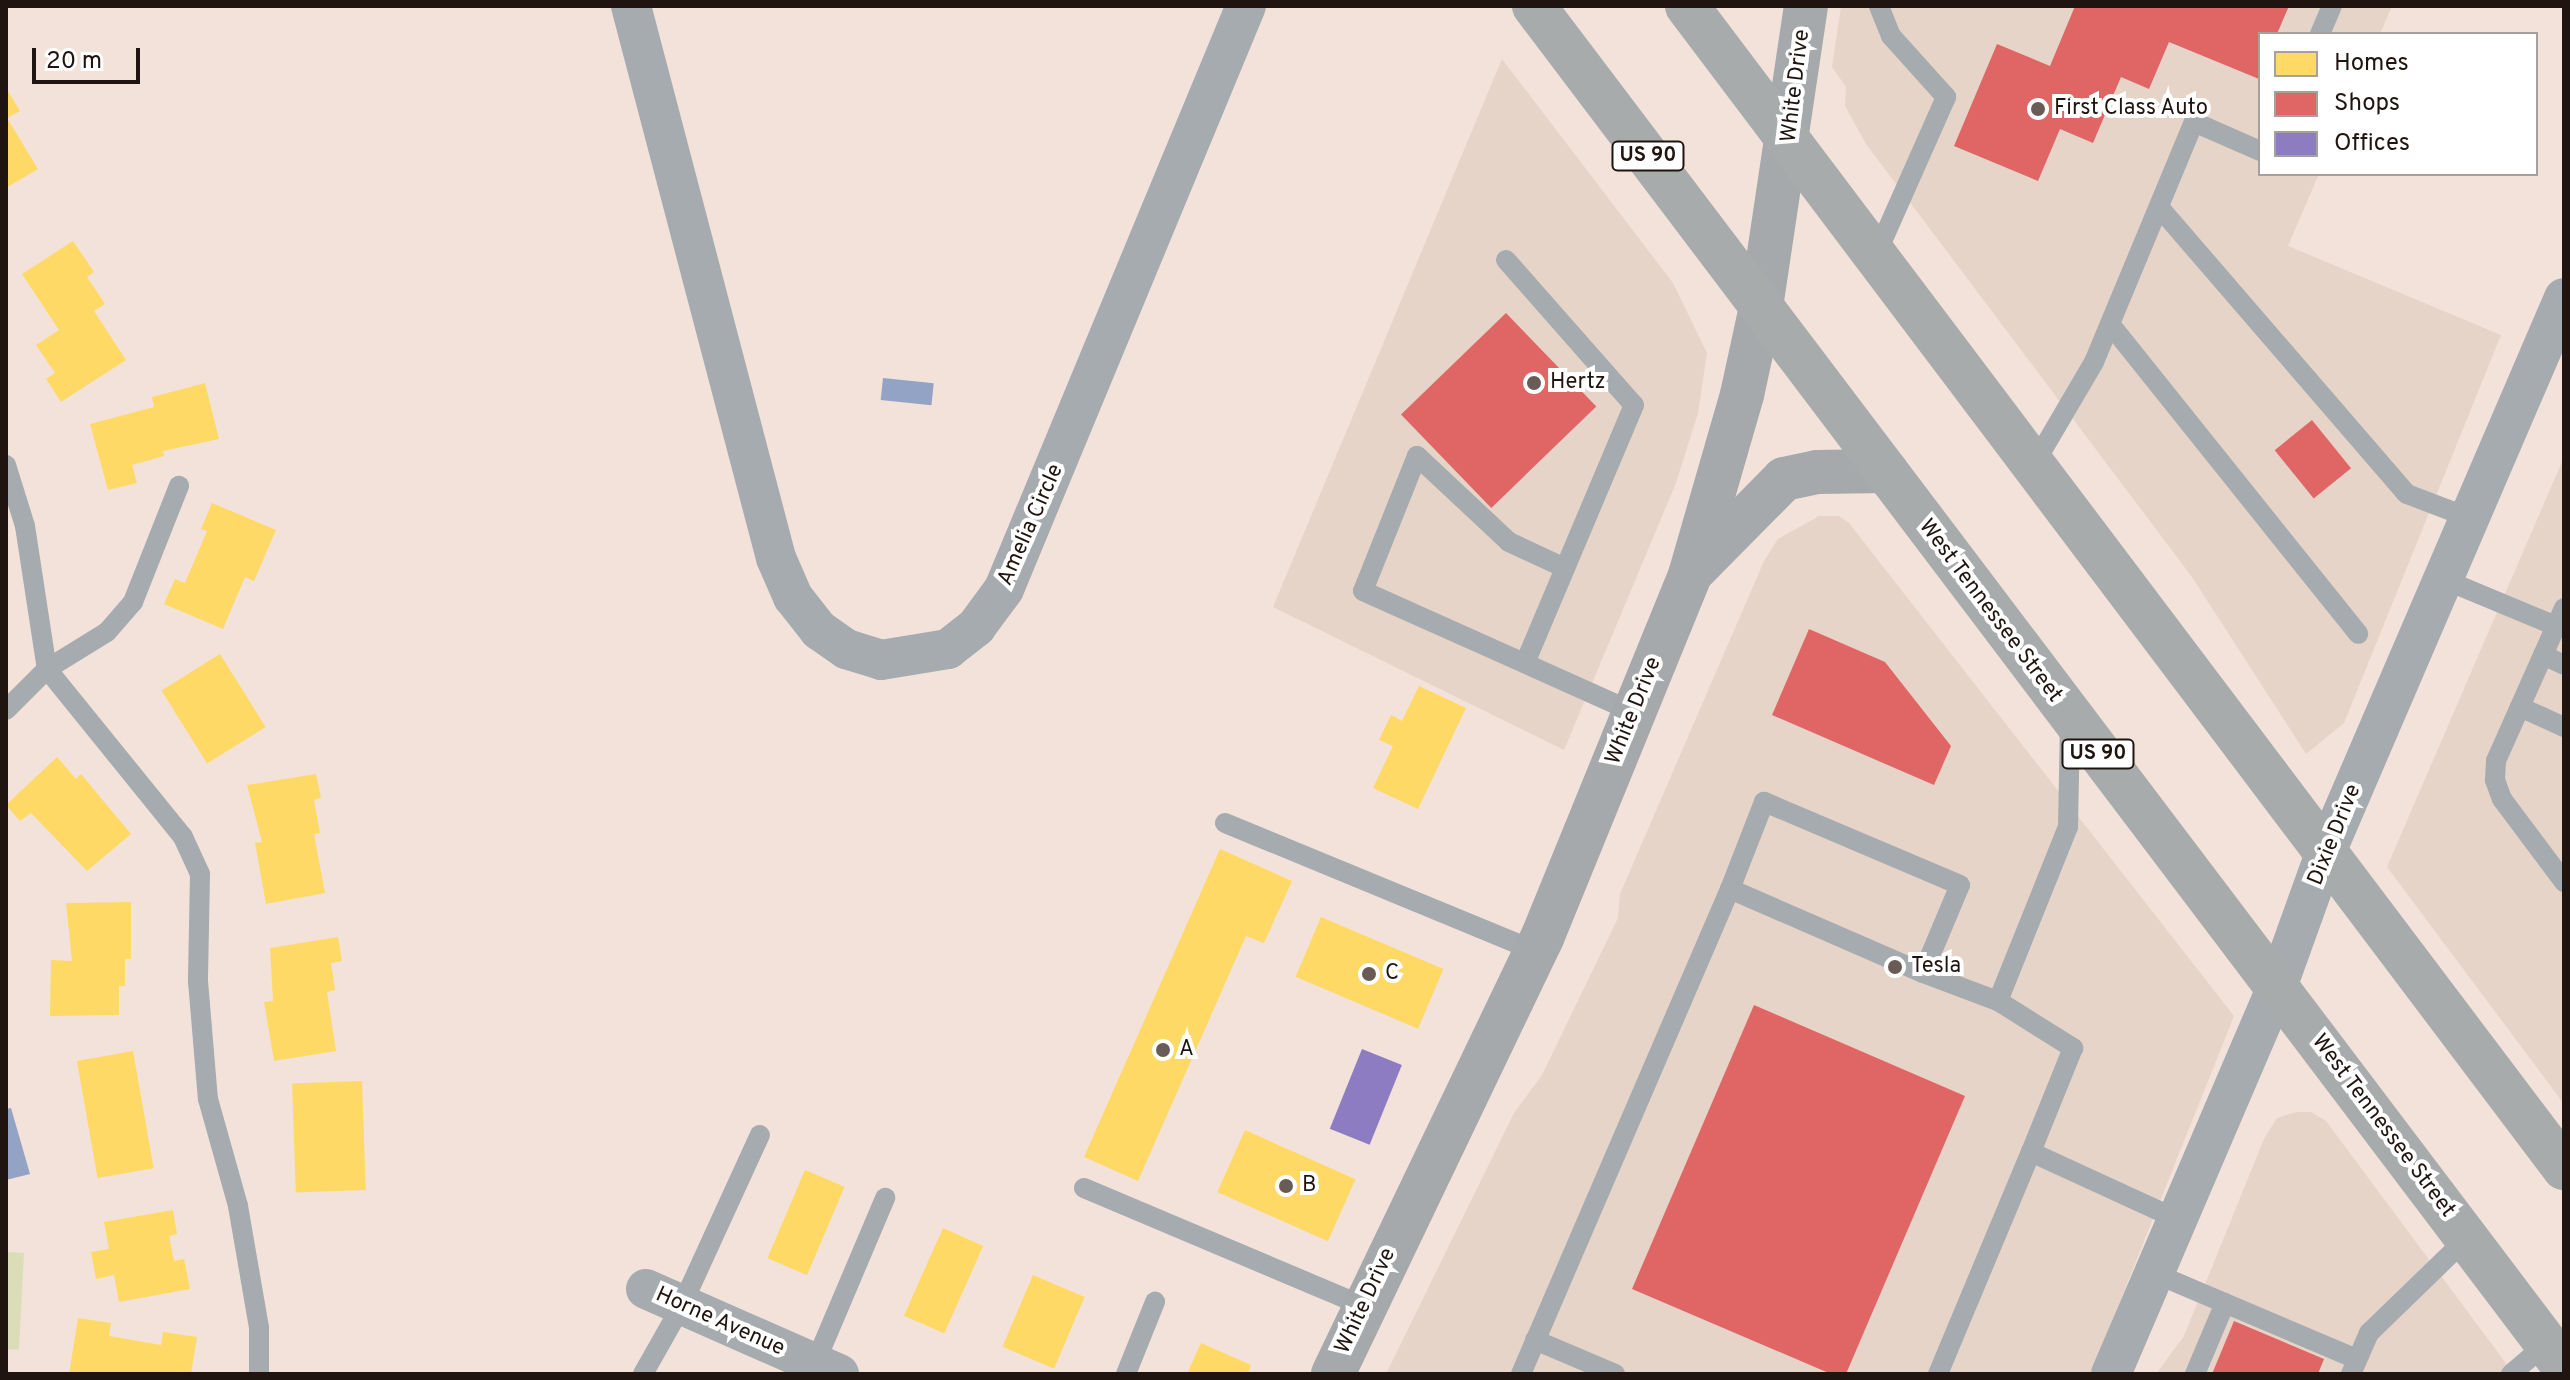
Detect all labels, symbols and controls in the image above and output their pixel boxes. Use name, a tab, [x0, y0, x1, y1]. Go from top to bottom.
street label: White Drive	[1776, 28, 1816, 144]
scale bar	[36, 32, 144, 82]
legend	[2258, 32, 2538, 176]
text: 20 m	[46, 47, 102, 77]
text: Homes	[2334, 49, 2409, 79]
text: Shops	[2334, 89, 2400, 119]
place label: First Class Auto	[2054, 96, 2209, 122]
marker: First Class Auto	[2029, 100, 2047, 118]
text: Offices	[2334, 129, 2410, 159]
road number: US 90	[1610, 140, 1686, 172]
place label: Hertz	[1550, 370, 1606, 396]
marker: Hertz	[1525, 374, 1543, 392]
street label: Amelia Circle	[992, 460, 1070, 590]
street label: West Tennessee Street	[1912, 514, 2068, 708]
street label: White Drive	[1600, 653, 1668, 769]
road number: US 90	[2060, 738, 2136, 770]
street label: Dixie Drive	[2303, 781, 2367, 889]
place label: Tesla	[1911, 954, 1961, 980]
marker: Tesla	[1886, 958, 1904, 976]
place label: C	[1385, 961, 1399, 987]
marker: C	[1360, 965, 1378, 983]
street label: West Tennessee Street	[2305, 1029, 2461, 1223]
place label: A	[1179, 1037, 1194, 1063]
marker: A	[1154, 1041, 1172, 1059]
place label: B	[1302, 1173, 1316, 1199]
marker: B	[1277, 1177, 1295, 1195]
street label: White Drive	[1330, 1244, 1402, 1358]
street label: Horne Avenue	[651, 1282, 789, 1362]

